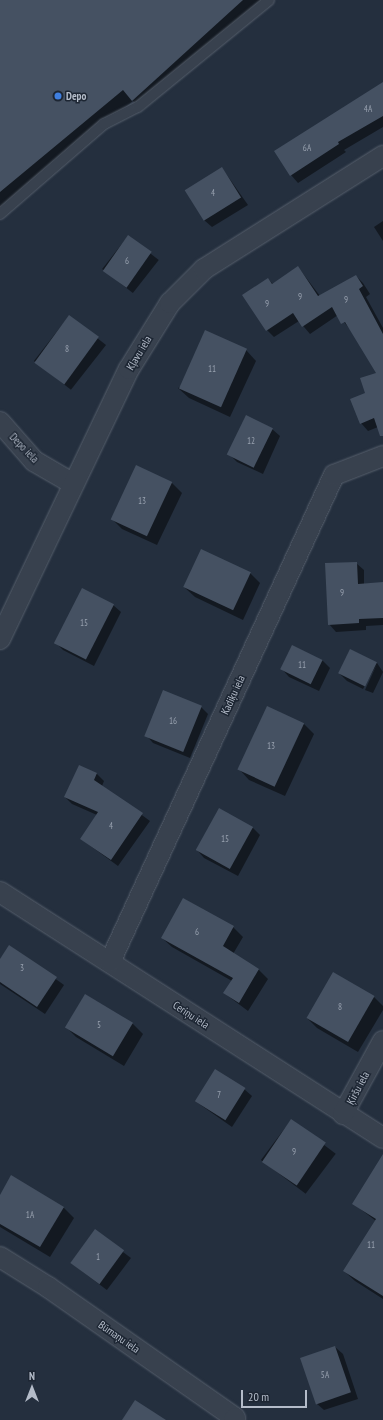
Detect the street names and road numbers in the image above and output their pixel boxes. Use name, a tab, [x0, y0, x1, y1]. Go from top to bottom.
street label: Kļavu iela	[124, 333, 154, 373]
street label: Depo iela	[7, 430, 41, 466]
street label: Kadiķu iela	[218, 673, 248, 717]
street label: Ceriņu iela	[170, 998, 212, 1032]
street label: Ķiršu iela	[344, 1069, 372, 1107]
street label: Būmaņu iela	[96, 1318, 142, 1356]

